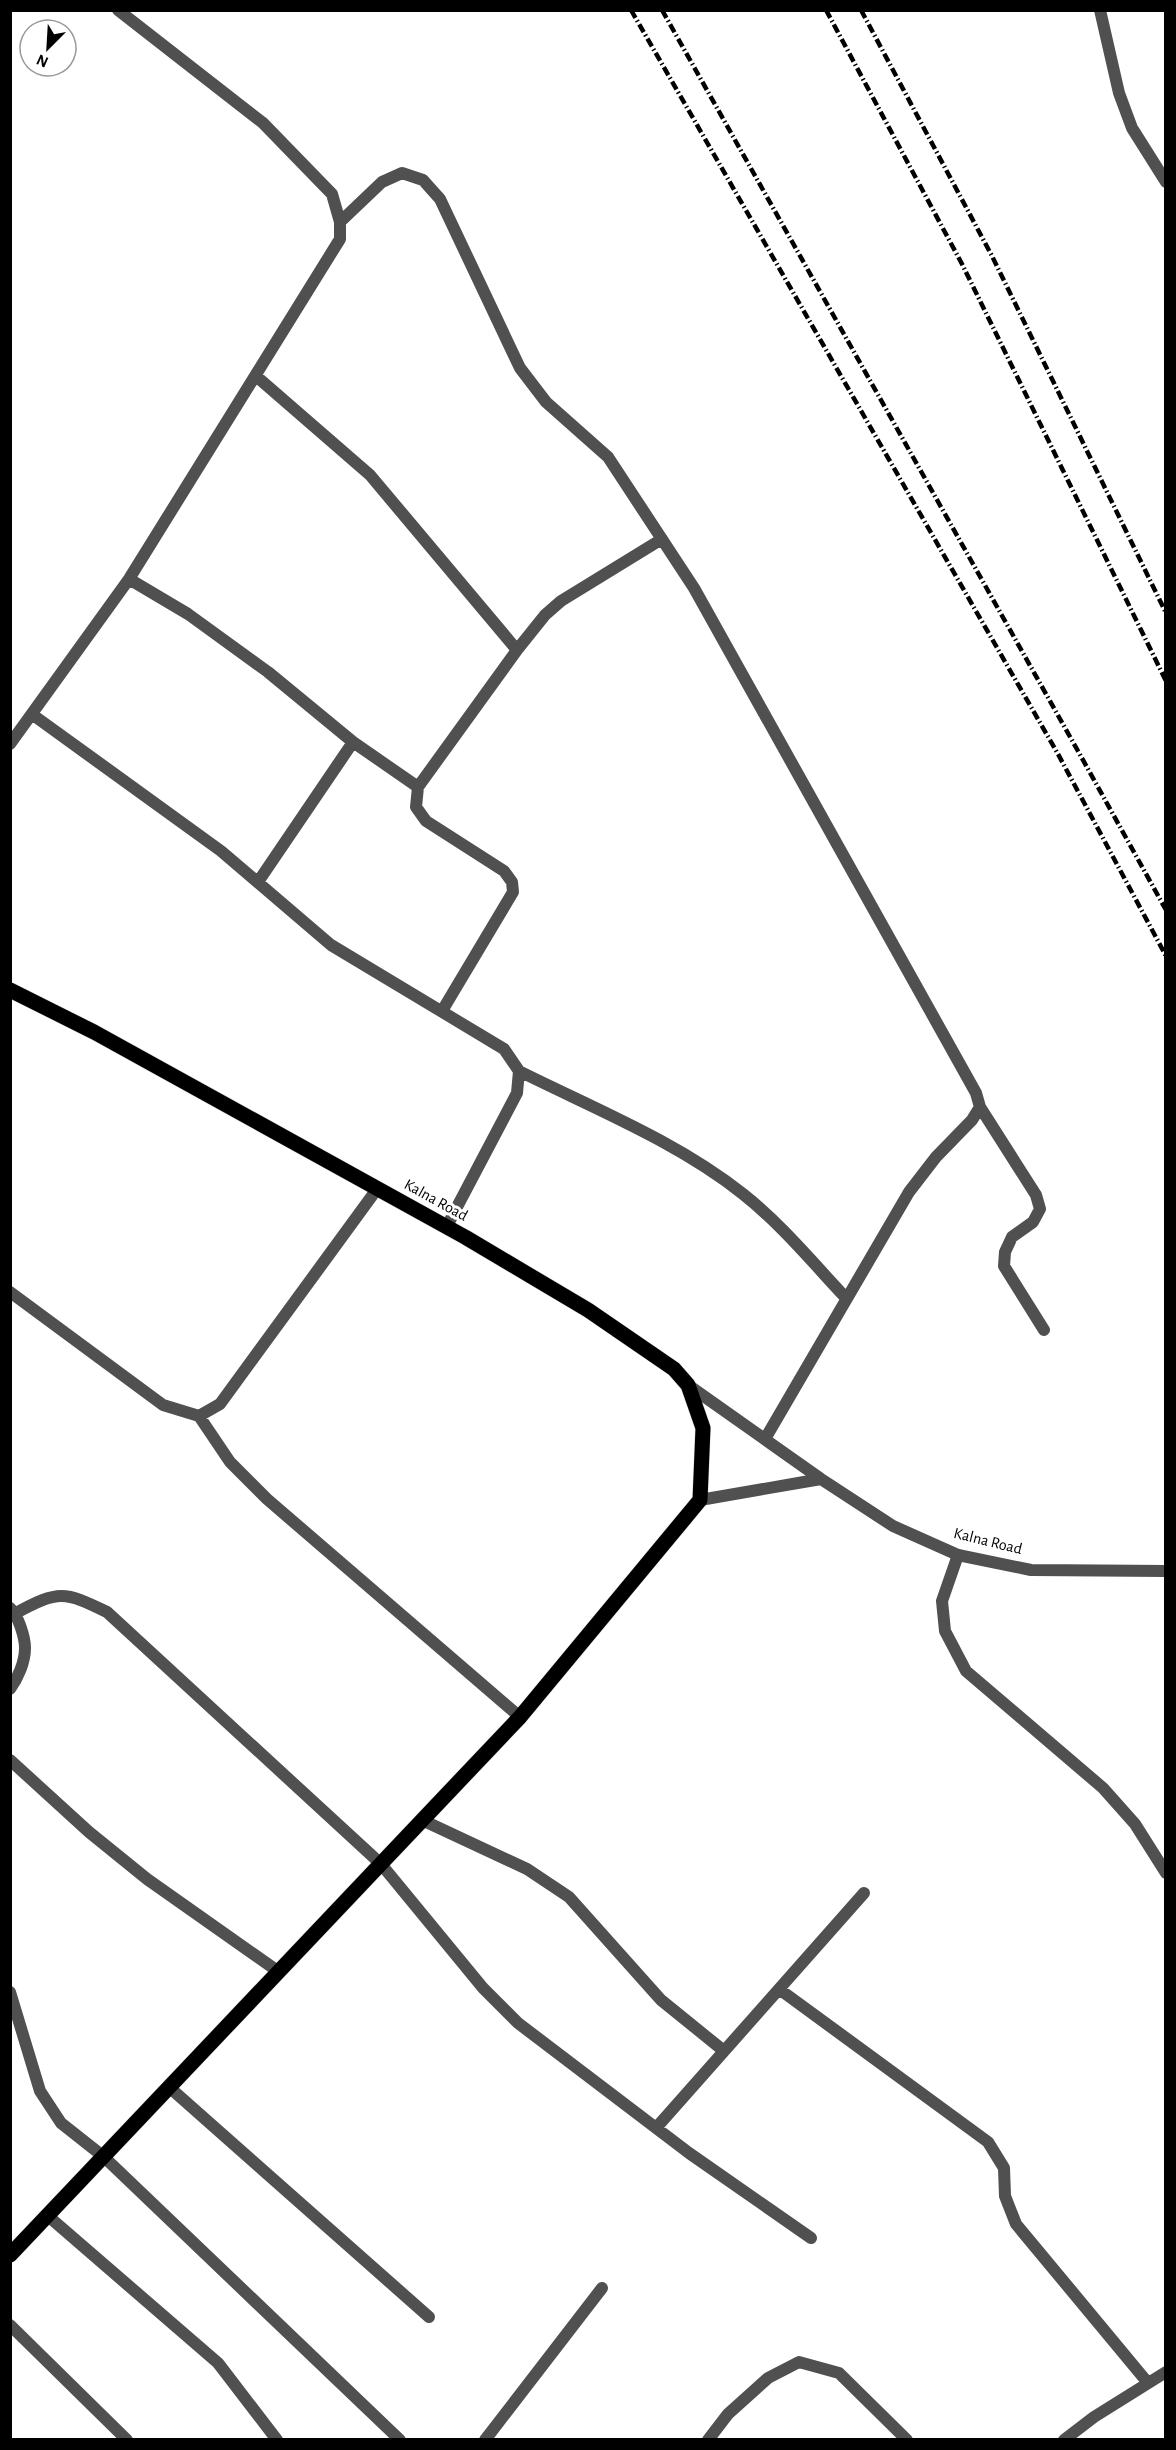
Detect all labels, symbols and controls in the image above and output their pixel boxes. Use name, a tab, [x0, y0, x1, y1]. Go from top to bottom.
north arrow	[18, 18, 78, 78]
text: N	[34, 51, 51, 70]
street label: Kalna Road	[401, 1176, 471, 1224]
street label: Kalna Road	[952, 1525, 1024, 1557]

